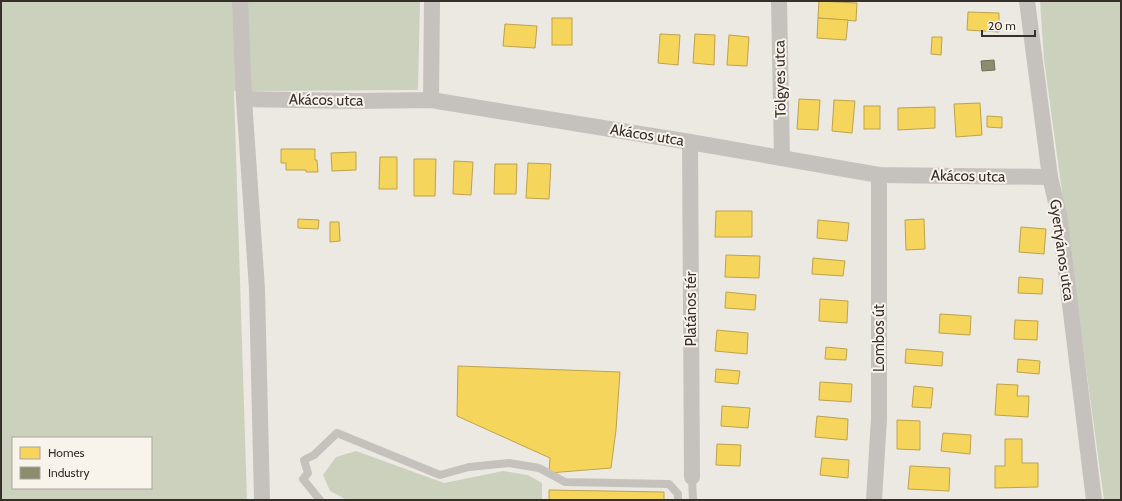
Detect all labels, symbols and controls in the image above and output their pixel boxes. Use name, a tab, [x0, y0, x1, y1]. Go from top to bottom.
scale bar	[982, 12, 1035, 38]
text: 20 m	[988, 18, 1016, 33]
street label: Tölgyes utca	[770, 39, 790, 118]
street label: Akácos utca	[289, 90, 364, 110]
street label: Akácos utca	[609, 120, 686, 150]
street label: Akácos utca	[931, 166, 1006, 186]
street label: Gyertyános utca	[1046, 198, 1078, 303]
street label: Platános tér	[682, 271, 700, 346]
street label: Lombos út	[870, 304, 888, 372]
legend	[12, 437, 152, 489]
text: Homes	[48, 445, 85, 460]
text: Industry	[48, 465, 89, 480]

